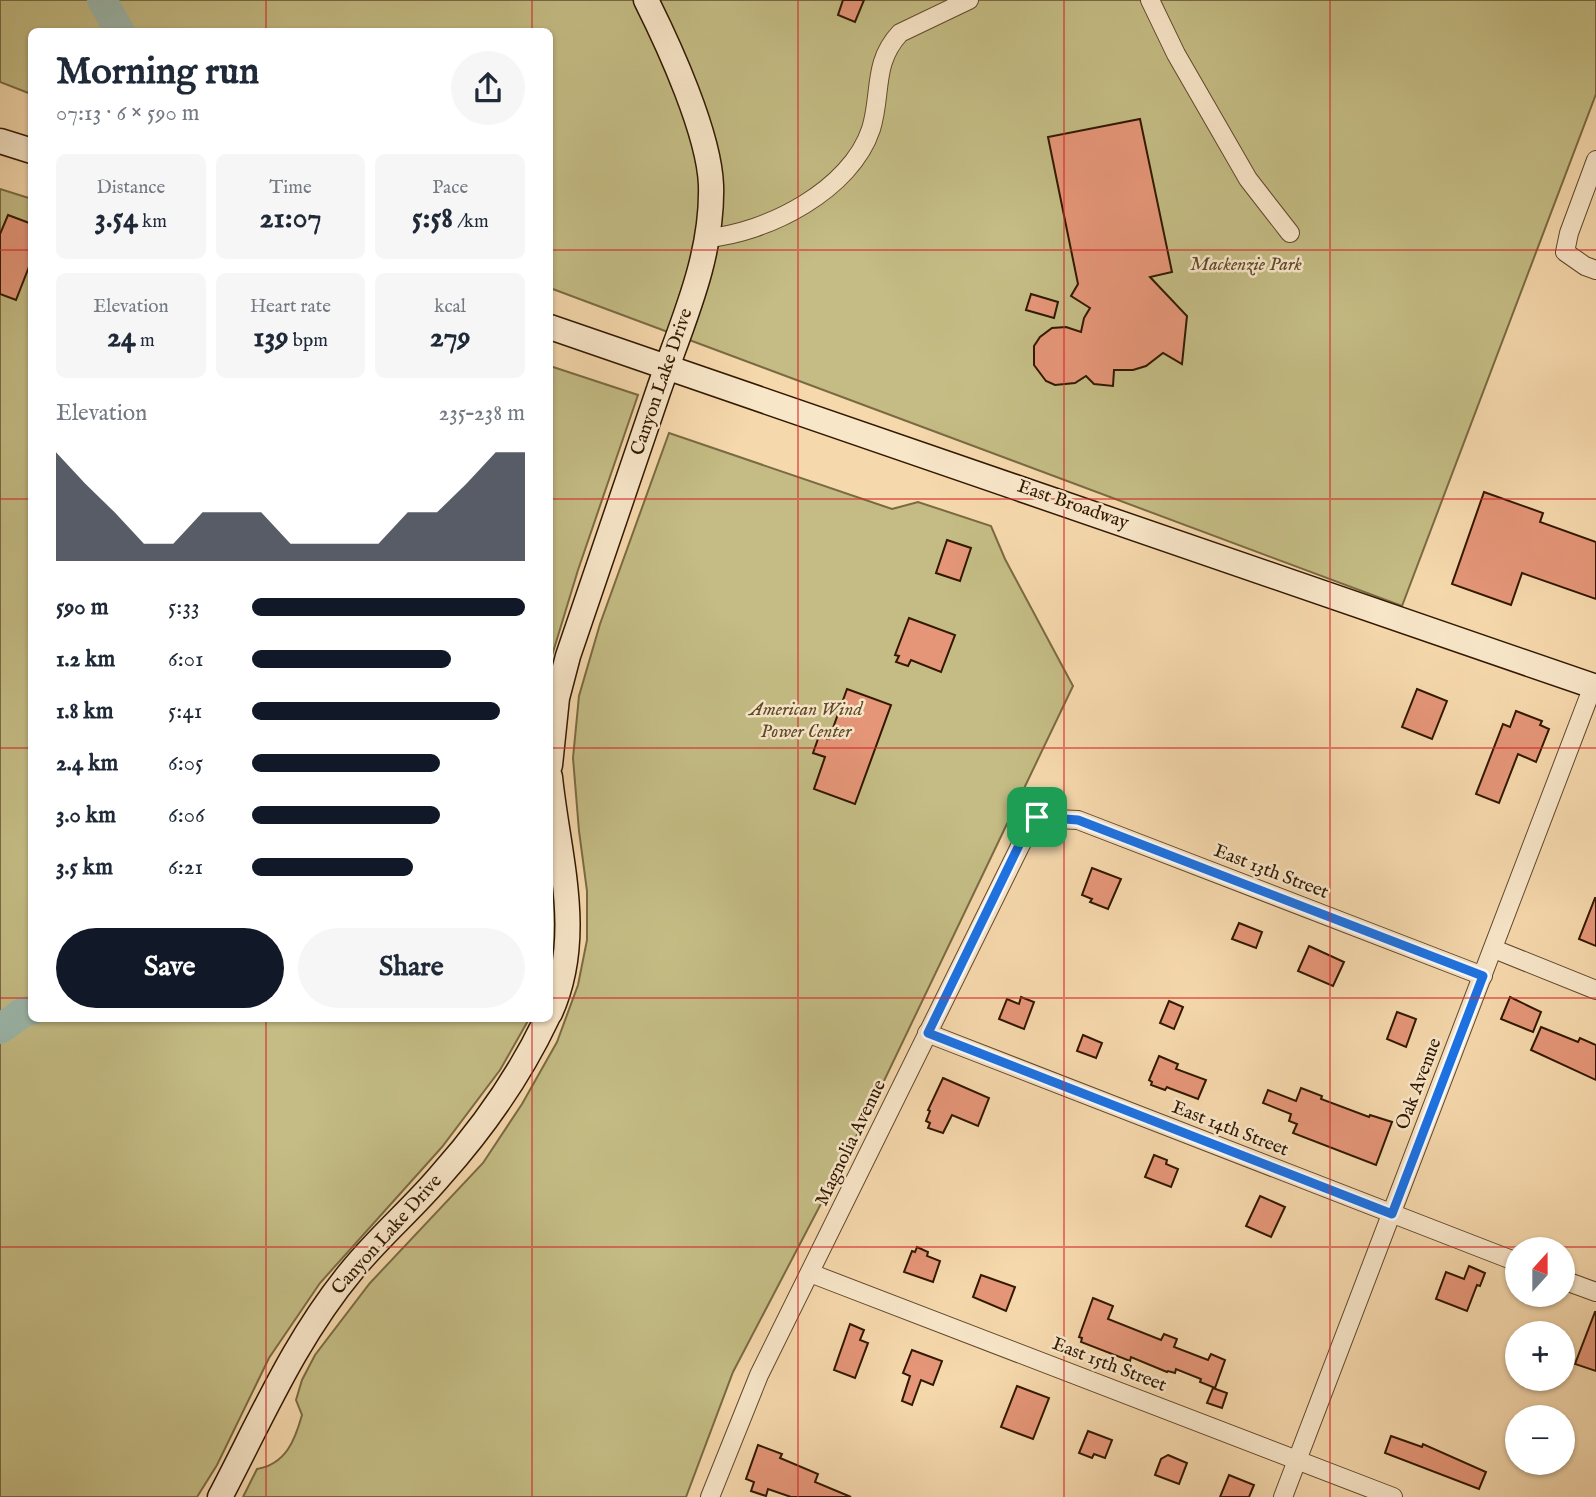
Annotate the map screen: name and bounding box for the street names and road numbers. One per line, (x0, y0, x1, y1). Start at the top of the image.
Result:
street label: Canyon Lake Drive (626, 305, 699, 459)
street label: East Broadway (1014, 475, 1133, 536)
street label: East 13th Street (1210, 839, 1332, 905)
street label: Oak Avenue (1391, 1034, 1448, 1133)
street label: Magnolia Avenue (810, 1076, 892, 1210)
street label: East 14th Street (1168, 1096, 1292, 1162)
street label: Canyon Lake Drive (327, 1170, 448, 1300)
street label: East 15th Street (1048, 1332, 1170, 1398)

